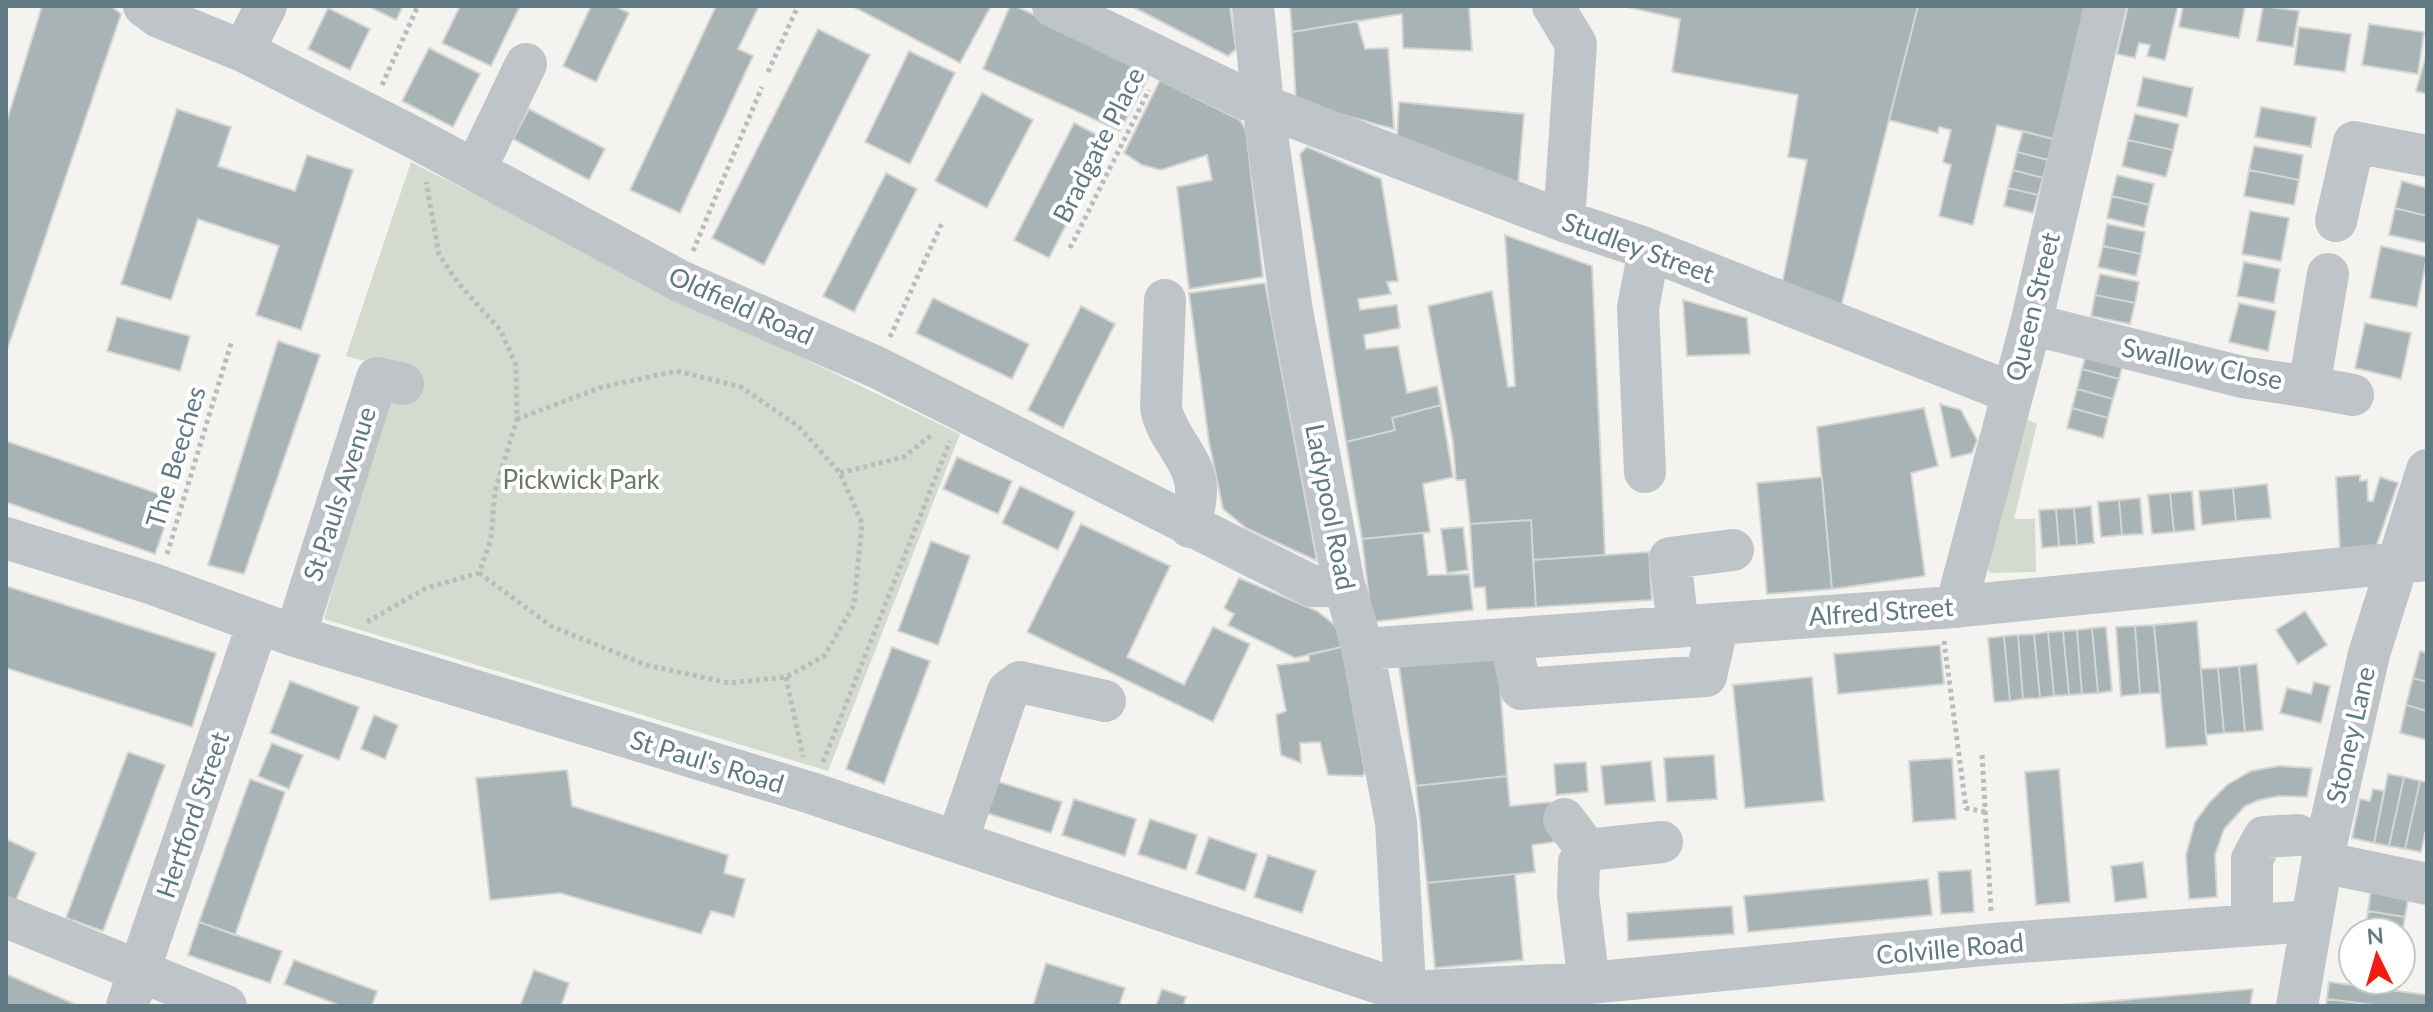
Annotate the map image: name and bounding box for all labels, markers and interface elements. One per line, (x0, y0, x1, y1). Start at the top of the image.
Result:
street label: Bradgate Place (1045, 62, 1151, 227)
street label: Studley Street (1558, 205, 1719, 290)
street label: Queen Street (1998, 228, 2066, 384)
street label: Oldfield Road (664, 259, 819, 351)
street label: Swallow Close (2119, 330, 2285, 396)
street label: The Beeches (138, 382, 212, 531)
street label: St Pauls Avenue (296, 402, 382, 585)
street label: Ladypool Road (1299, 421, 1363, 593)
park label: Pickwick Park (502, 463, 660, 495)
street label: Alfred Street (1807, 590, 1955, 632)
street label: Stoney Lane (2319, 663, 2381, 806)
street label: St Paul's Road (627, 723, 788, 800)
street label: Hertford Street (149, 727, 236, 902)
north arrow (2337, 916, 2417, 996)
text: N (2366, 921, 2385, 950)
street label: Colville Road (1875, 926, 2025, 970)

